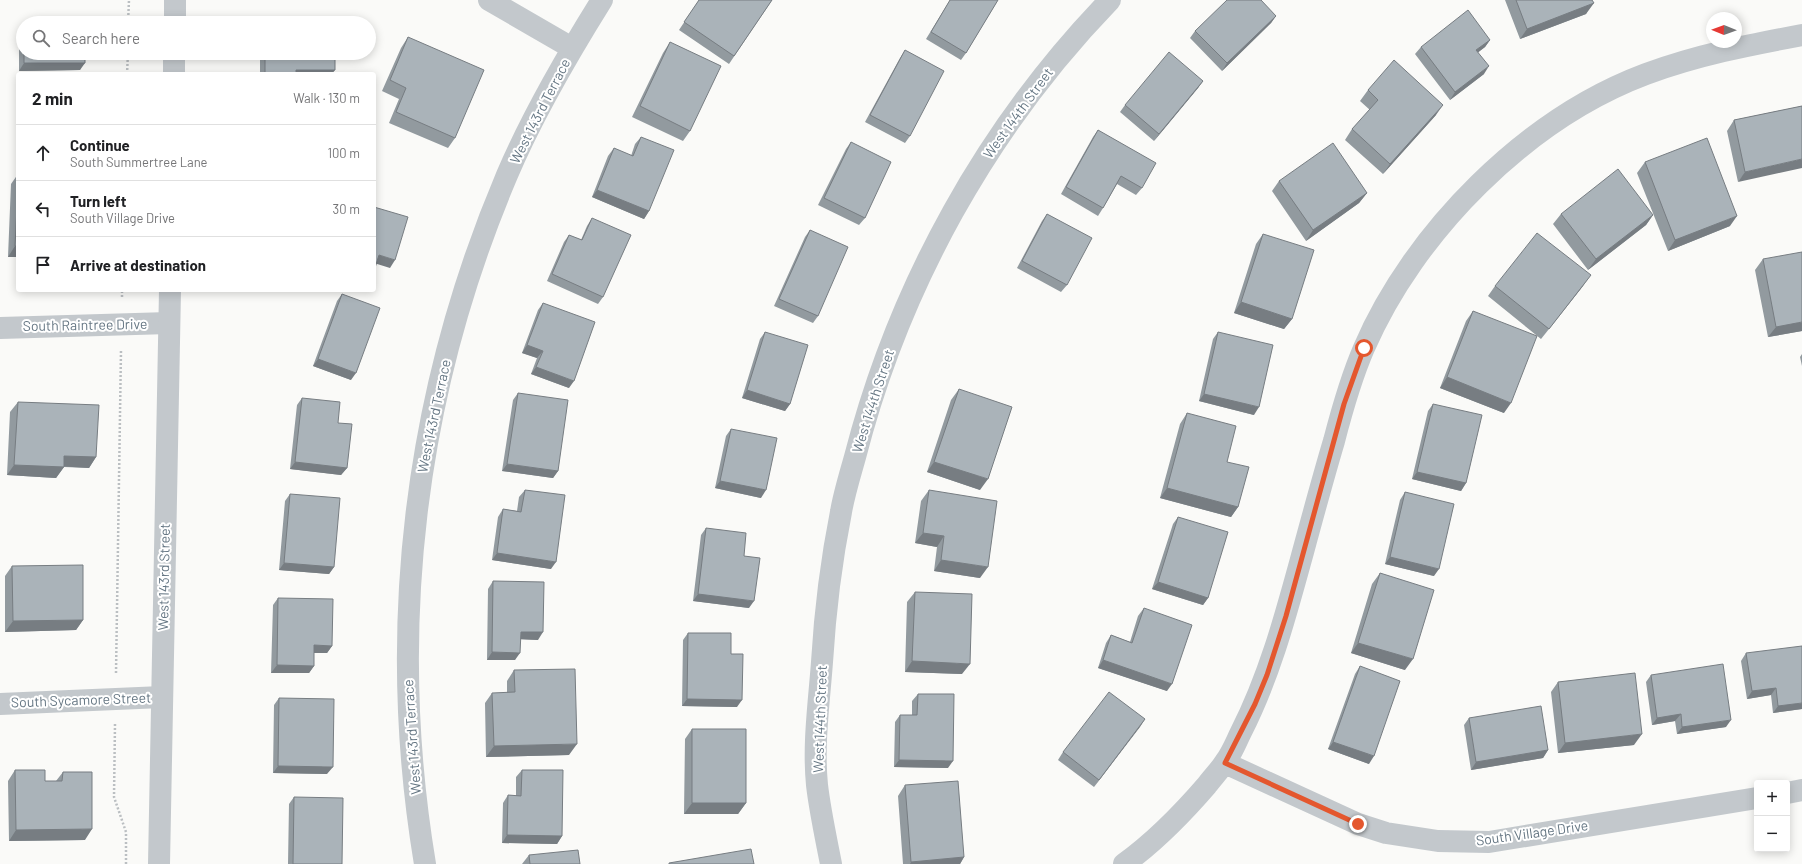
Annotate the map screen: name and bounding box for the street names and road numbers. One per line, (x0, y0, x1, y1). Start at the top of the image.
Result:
street label: West 143rd Terrace (506, 56, 573, 166)
street label: West 144th Street (979, 64, 1056, 161)
street label: South Raintree Drive (23, 315, 147, 334)
street label: West 144th Street (848, 347, 897, 455)
street label: West 143rd Terrace (413, 358, 454, 474)
street label: West 143rd Street (154, 523, 173, 631)
street label: West 144th Street (809, 665, 830, 773)
street label: West 143rd Terrace (399, 679, 424, 795)
street label: South Sycamore Street (11, 689, 151, 710)
street label: South Village Drive (1475, 816, 1589, 849)

